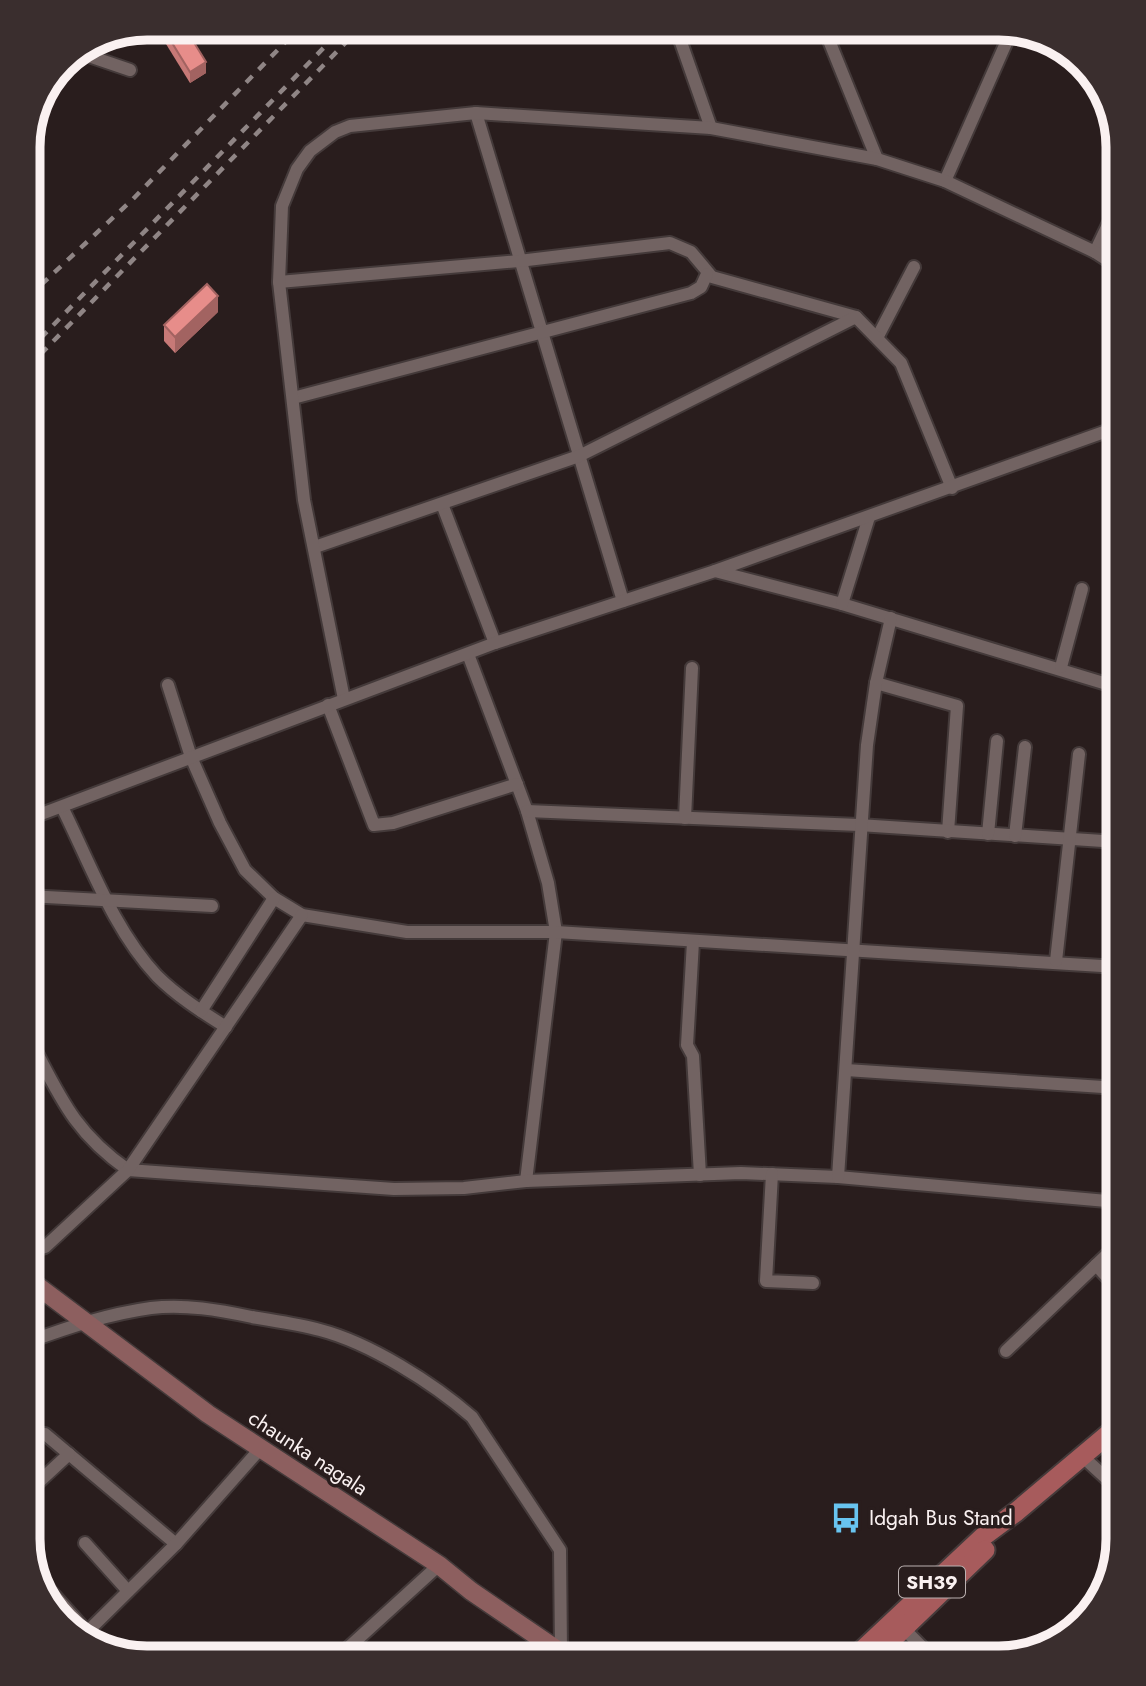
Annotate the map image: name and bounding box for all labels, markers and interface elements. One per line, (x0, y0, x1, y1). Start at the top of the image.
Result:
street label: chaunka nagala (242, 1403, 374, 1503)
bus stop icon: Idgah Bus Stand (829, 1501, 863, 1535)
place label: Idgah Bus Stand (869, 1503, 1013, 1533)
road number: SH39 (899, 1566, 965, 1598)

